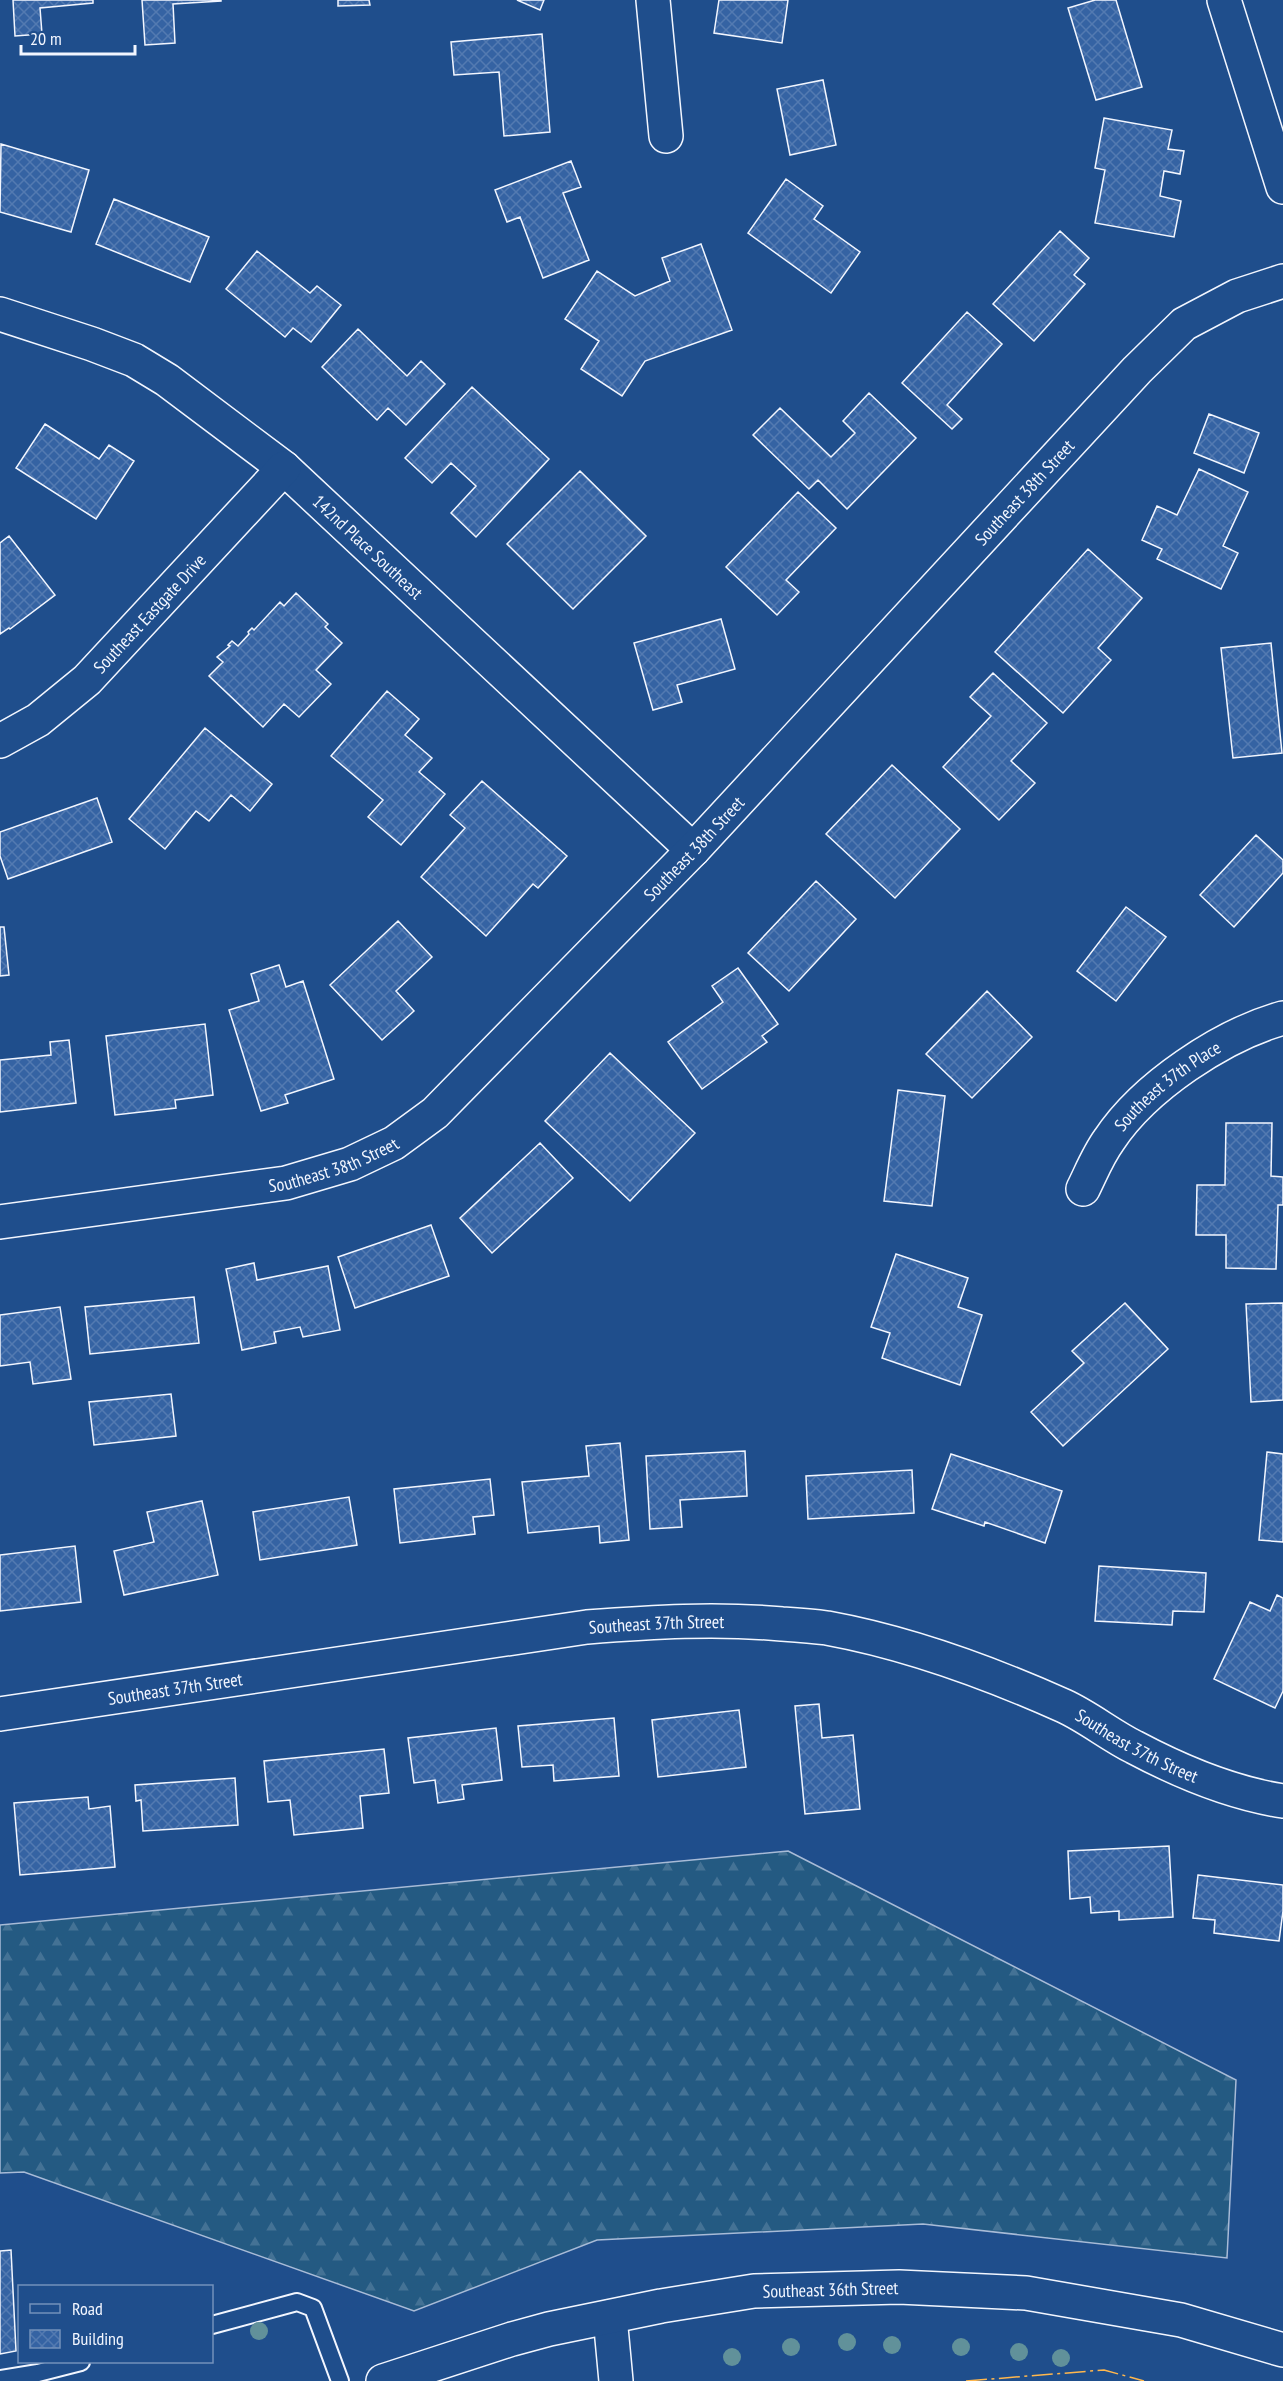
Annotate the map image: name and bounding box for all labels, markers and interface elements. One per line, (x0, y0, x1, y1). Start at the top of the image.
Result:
scale bar (21, 18, 135, 56)
text: 20 m (30, 27, 62, 50)
street label: Southeast 38th Street (970, 434, 1079, 550)
street label: 142nd Place Southeast (308, 490, 428, 604)
street label: Southeast Eastgate Drive (88, 548, 210, 678)
street label: Southeast 38th Street (638, 791, 749, 905)
street label: Southeast 37th Place (1109, 1035, 1225, 1135)
street label: Southeast 38th Street (267, 1132, 403, 1197)
street label: Southeast 37th Street (588, 1609, 724, 1638)
street label: Southeast 37th Street (106, 1667, 244, 1709)
street label: Southeast 37th Street (1072, 1703, 1202, 1787)
street label: Southeast 36th Street (762, 2276, 899, 2302)
legend (18, 2285, 213, 2363)
text: Road (72, 2297, 103, 2320)
text: Building (72, 2327, 124, 2350)

